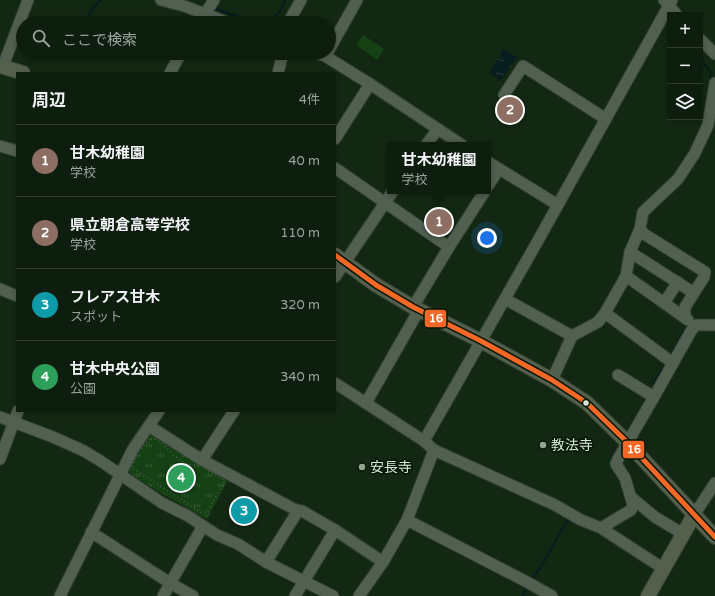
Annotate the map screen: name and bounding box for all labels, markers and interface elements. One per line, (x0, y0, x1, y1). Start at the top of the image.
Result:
map controls (667, 12, 703, 120)
button: + (667, 12, 703, 48)
search box (16, 16, 336, 60)
icon: search (30, 27, 52, 49)
text: ここで検索 (62, 31, 137, 49)
button: − (667, 48, 703, 84)
button: layers (667, 84, 703, 120)
text: 周辺 (32, 90, 66, 111)
text: 4件 (299, 92, 320, 108)
pin: 2 (497, 95, 523, 125)
popup (387, 142, 491, 194)
text: 甘木幼稚園 (70, 144, 145, 162)
text: 甘木幼稚園 (401, 151, 477, 169)
text: 1 (41, 153, 49, 169)
text: 40 m (288, 153, 320, 169)
text: 学校 (70, 165, 96, 181)
text: 学校 (401, 172, 428, 188)
pin: 1 (426, 207, 452, 237)
text: 県立朝倉高等学校 (70, 216, 190, 234)
text: 2 (41, 225, 49, 241)
text: 110 m (280, 225, 320, 241)
your location (477, 228, 497, 248)
text: 学校 (70, 237, 96, 253)
text: フレアス甘木 (70, 288, 160, 306)
text: 3 (41, 297, 49, 313)
text: 320 m (280, 297, 320, 313)
text: スポット (70, 309, 122, 325)
line badge: 16 (424, 309, 447, 328)
text: 16 (429, 312, 443, 325)
text: 甘木中央公園 (70, 360, 160, 378)
text: 4 (41, 369, 49, 385)
text: 340 m (280, 369, 320, 385)
text: 公園 (70, 381, 96, 397)
unlabelled marker (581, 398, 591, 408)
place label: 教法寺 (551, 437, 593, 454)
marker: 教法寺 (538, 440, 548, 450)
line badge: 16 (622, 440, 645, 459)
text: 16 (627, 443, 641, 456)
place label: 安長寺 (370, 459, 412, 476)
marker: 安長寺 (357, 462, 367, 472)
pin: 4 (168, 463, 194, 493)
pin: 3 (231, 496, 257, 526)

